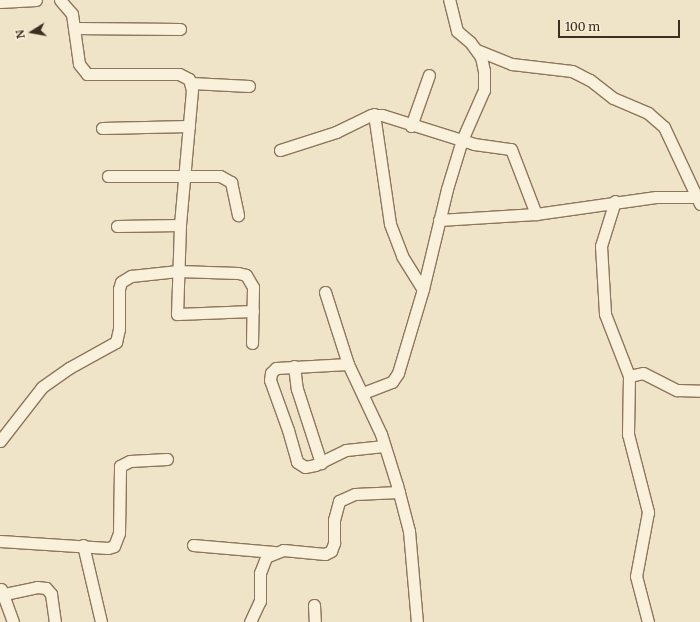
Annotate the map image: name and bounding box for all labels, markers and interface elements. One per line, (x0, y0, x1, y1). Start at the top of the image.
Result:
north arrow (12, 12, 52, 52)
scale bar (560, 12, 682, 38)
text: 100 m (565, 19, 600, 34)
text: N (13, 29, 28, 40)

